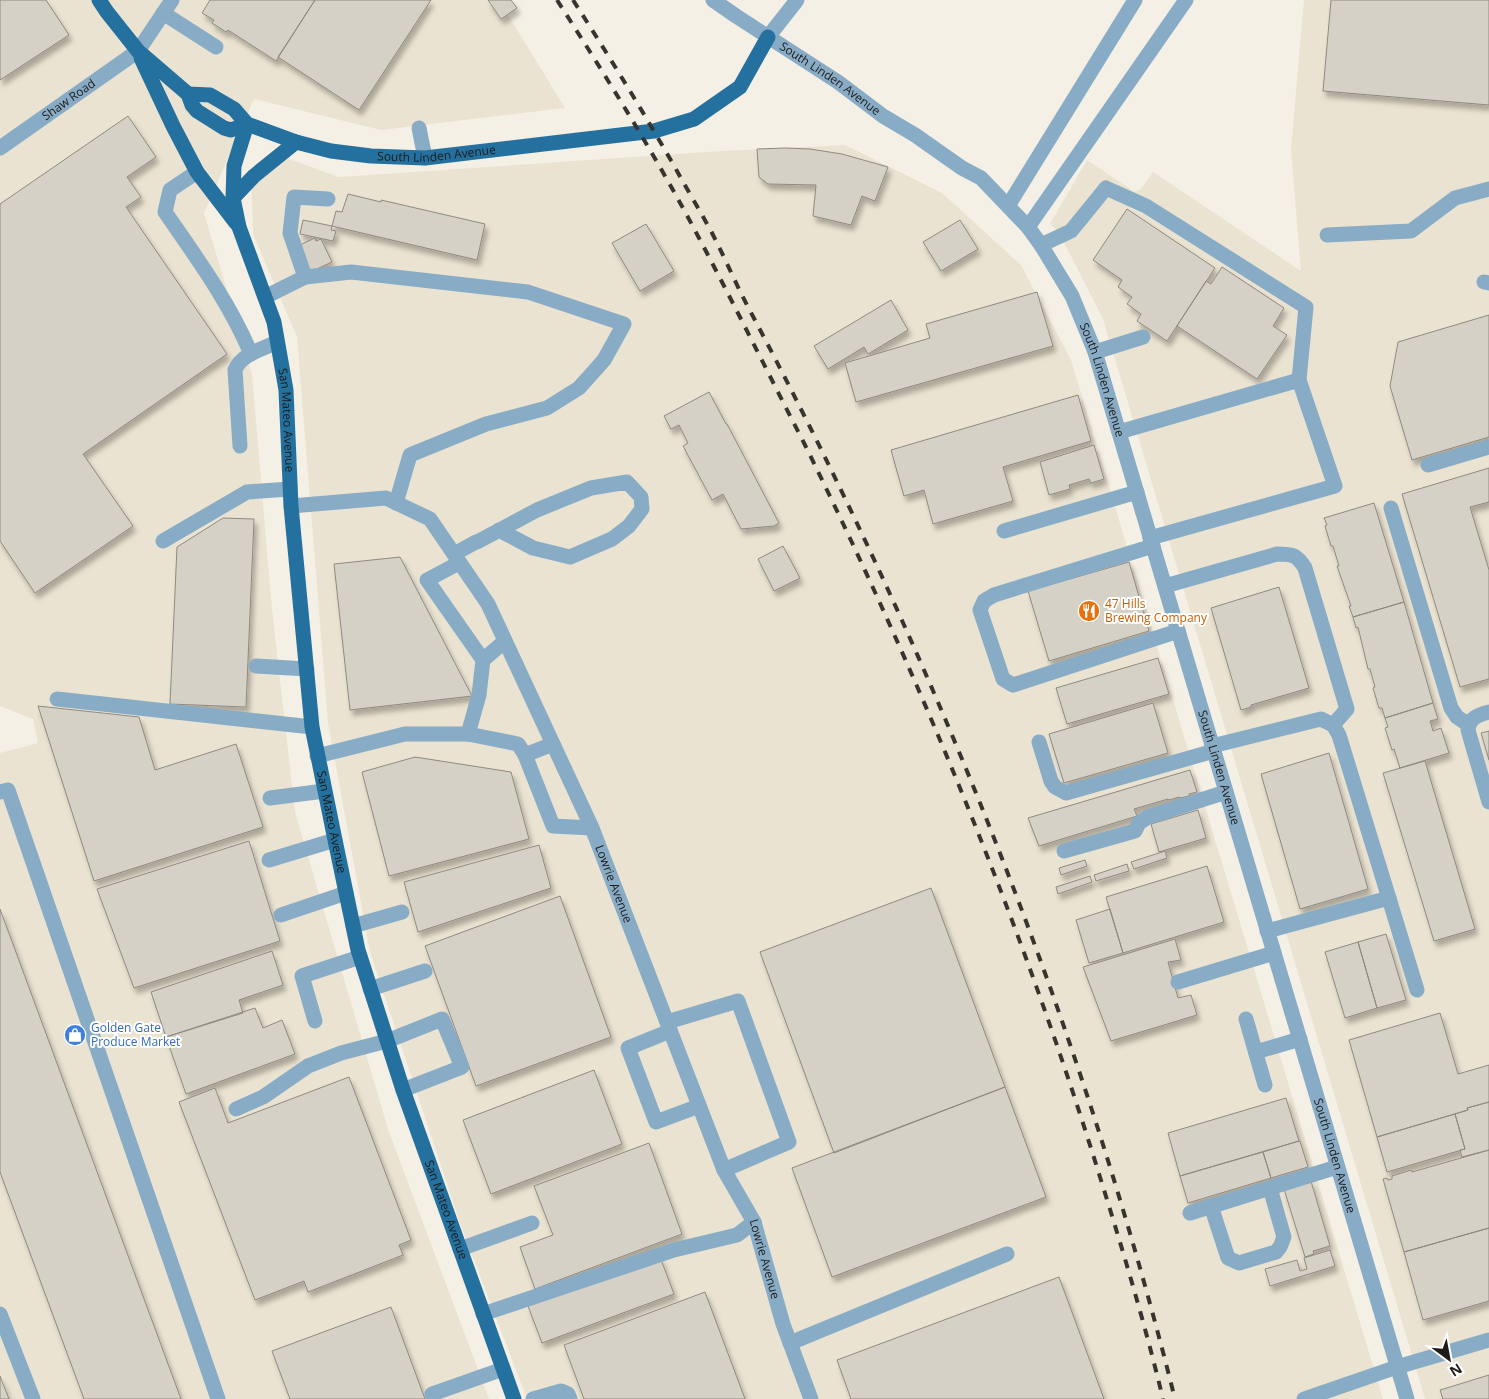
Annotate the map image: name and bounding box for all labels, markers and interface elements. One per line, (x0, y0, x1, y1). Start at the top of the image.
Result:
street label: South Linden Avenue (777, 38, 884, 119)
street label: Shaw Road (38, 75, 99, 124)
street label: South Linden Avenue (377, 141, 497, 166)
street label: South Linden Avenue (1076, 320, 1129, 439)
street label: San Mateo Avenue (274, 367, 299, 473)
place label: 47 Hills Brewing Company (1105, 595, 1208, 626)
restaurant icon: 47 Hills Brewing Company (1077, 599, 1101, 623)
street label: South Linden Avenue (1194, 708, 1245, 827)
street label: San Mateo Avenue (313, 769, 351, 875)
street label: Lowrie Avenue (591, 842, 637, 926)
place label: Golden Gate Produce Market (91, 1019, 180, 1050)
shop icon: Golden Gate Produce Market (63, 1023, 87, 1047)
street label: South Linden Avenue (1310, 1096, 1360, 1215)
street label: San Mateo Avenue (421, 1158, 472, 1262)
street label: Lowrie Avenue (746, 1217, 785, 1301)
north arrow (1424, 1334, 1474, 1384)
text: N (1446, 1359, 1466, 1382)

